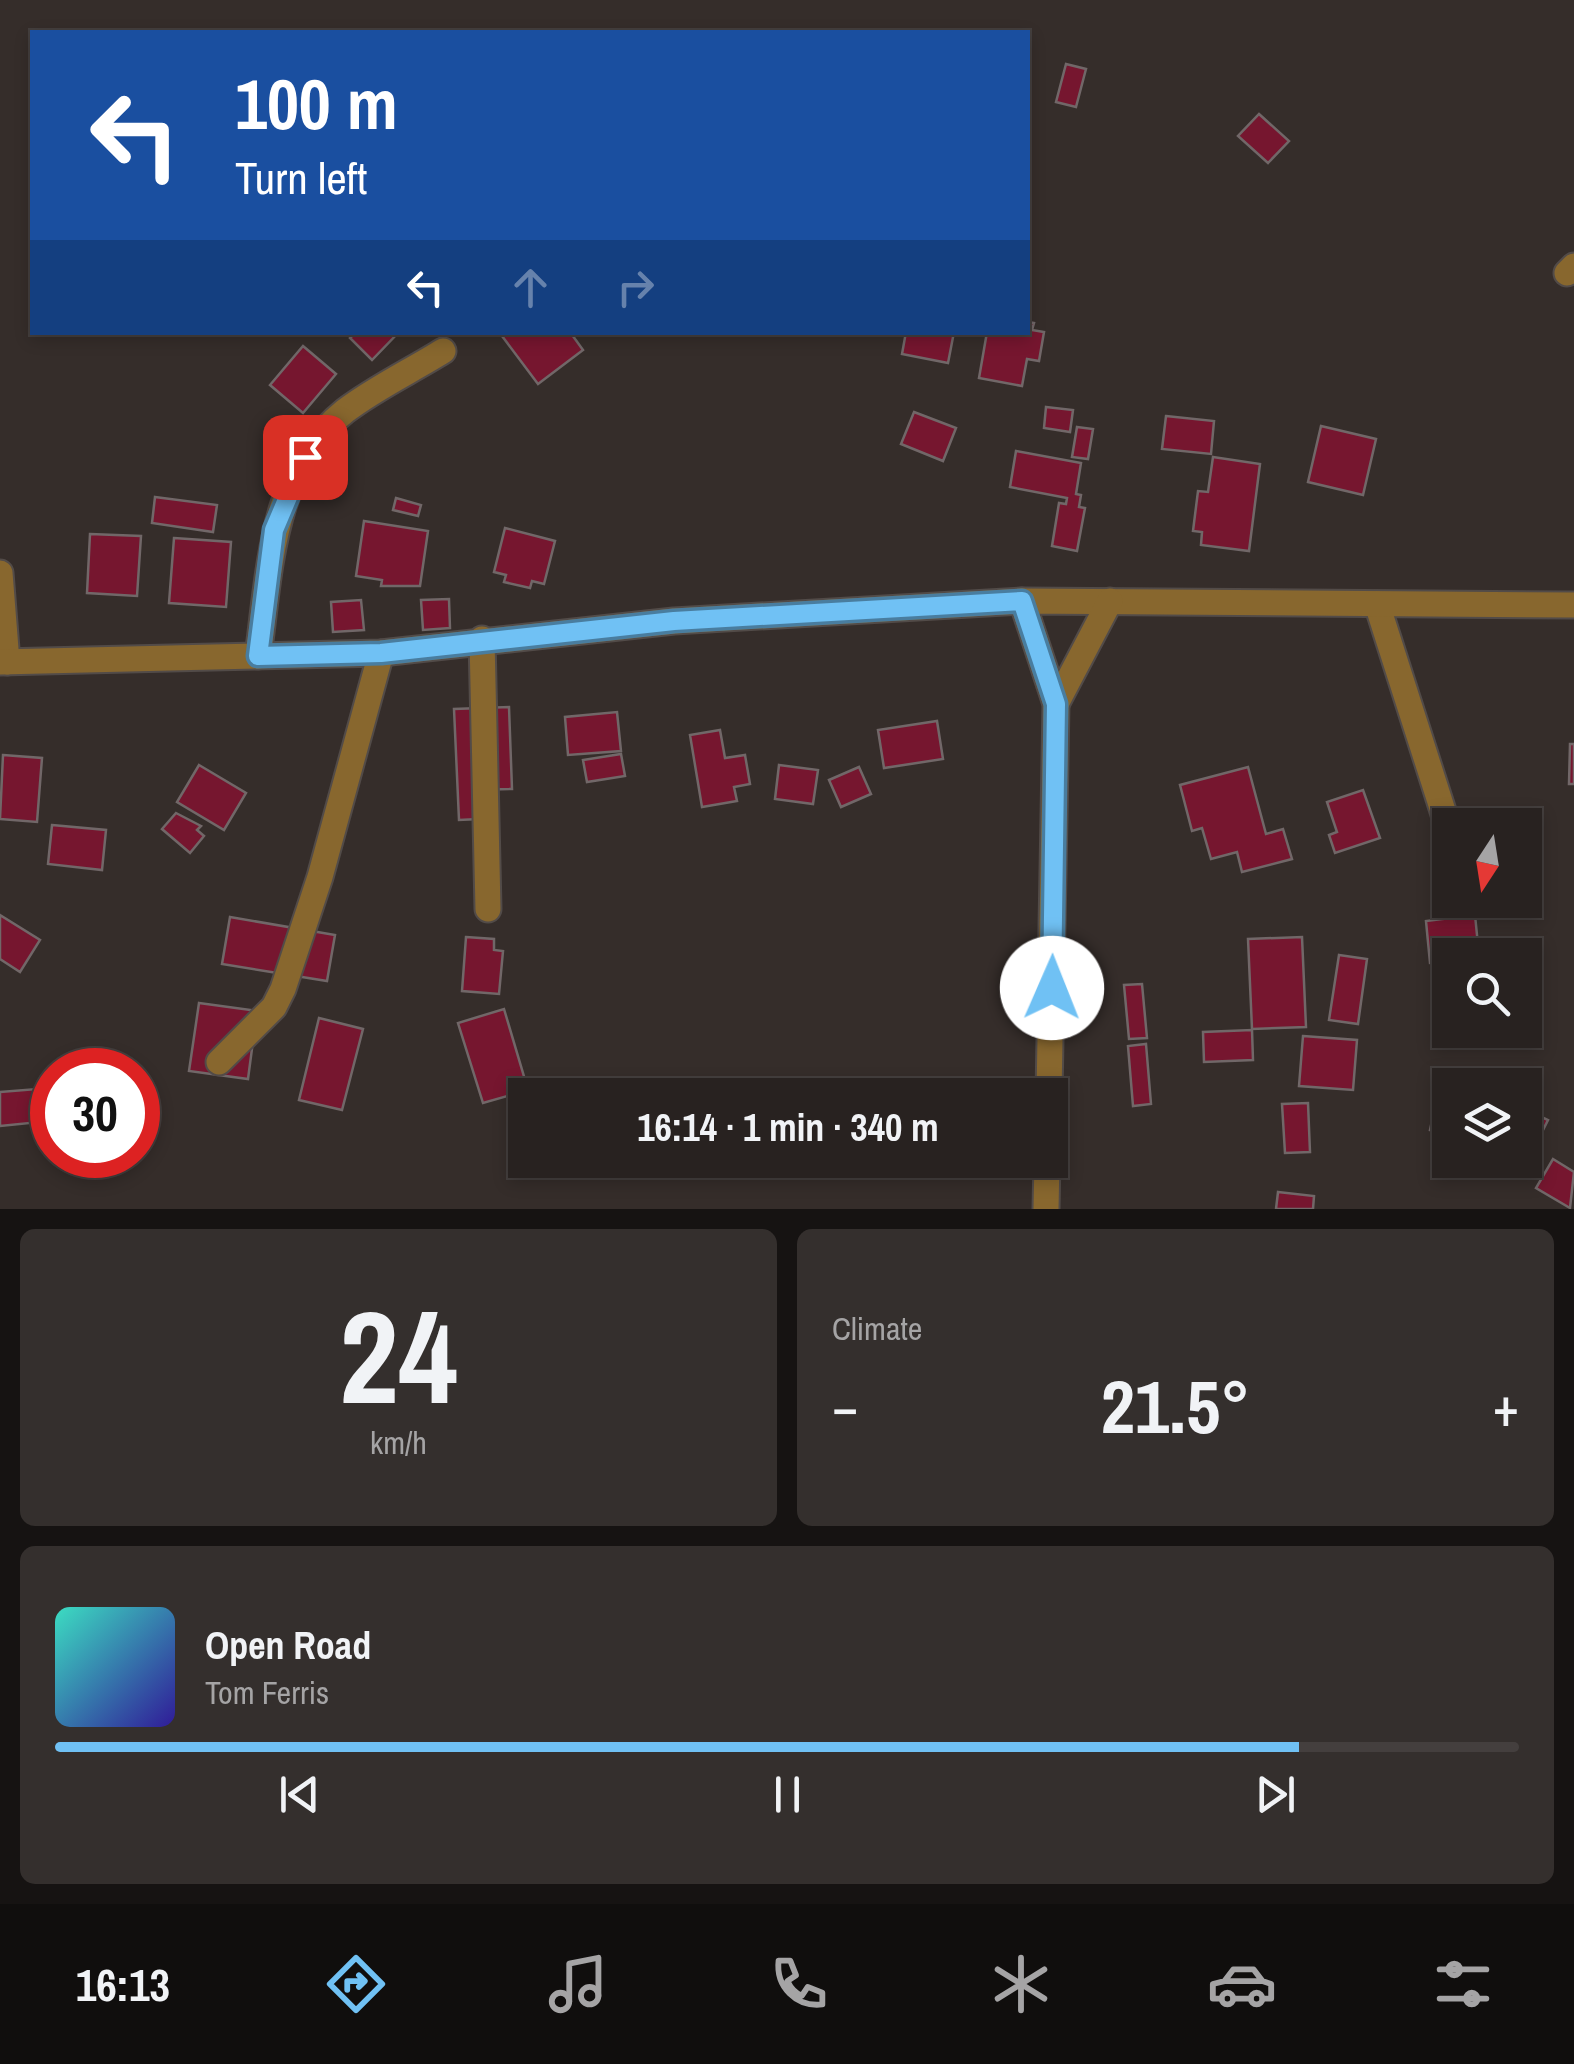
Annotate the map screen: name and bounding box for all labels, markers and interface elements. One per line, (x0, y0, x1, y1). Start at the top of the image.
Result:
text: 100 m (235, 57, 398, 151)
icon: left (70, 70, 200, 200)
text: Turn left (235, 147, 367, 208)
icon: left (398, 260, 453, 315)
icon: ahead (503, 260, 558, 315)
icon: right (608, 260, 663, 315)
pin (263, 415, 348, 500)
icon: arrive (278, 430, 333, 485)
north arrow (1432, 808, 1542, 918)
map controls (1432, 808, 1542, 1178)
position arrow (1000, 936, 1104, 1040)
button: search (1432, 938, 1542, 1048)
speed limit sign: 30 (30, 1048, 160, 1178)
button: layers (1432, 1068, 1542, 1178)
text: 16:14 · 1 min · 340 m (637, 1102, 939, 1153)
text: 24 (339, 1268, 458, 1444)
text: Climate (832, 1307, 922, 1350)
text: 21.5° (1101, 1355, 1250, 1456)
text: − (832, 1369, 858, 1443)
text: + (1493, 1369, 1519, 1443)
text: km/h (370, 1421, 427, 1464)
text: Open Road (205, 1620, 371, 1671)
text: Tom Ferris (205, 1671, 329, 1714)
icon: previous (272, 1767, 327, 1822)
icon: pause (760, 1767, 815, 1822)
icon: next (1248, 1767, 1303, 1822)
icon: directions (321, 1949, 391, 2019)
icon: music (543, 1949, 613, 2019)
icon: phone (764, 1949, 834, 2019)
icon: climate (986, 1949, 1056, 2019)
icon: car (1207, 1949, 1277, 2019)
icon: filters (1428, 1949, 1498, 2019)
text: 16:13 (76, 1954, 170, 2015)

